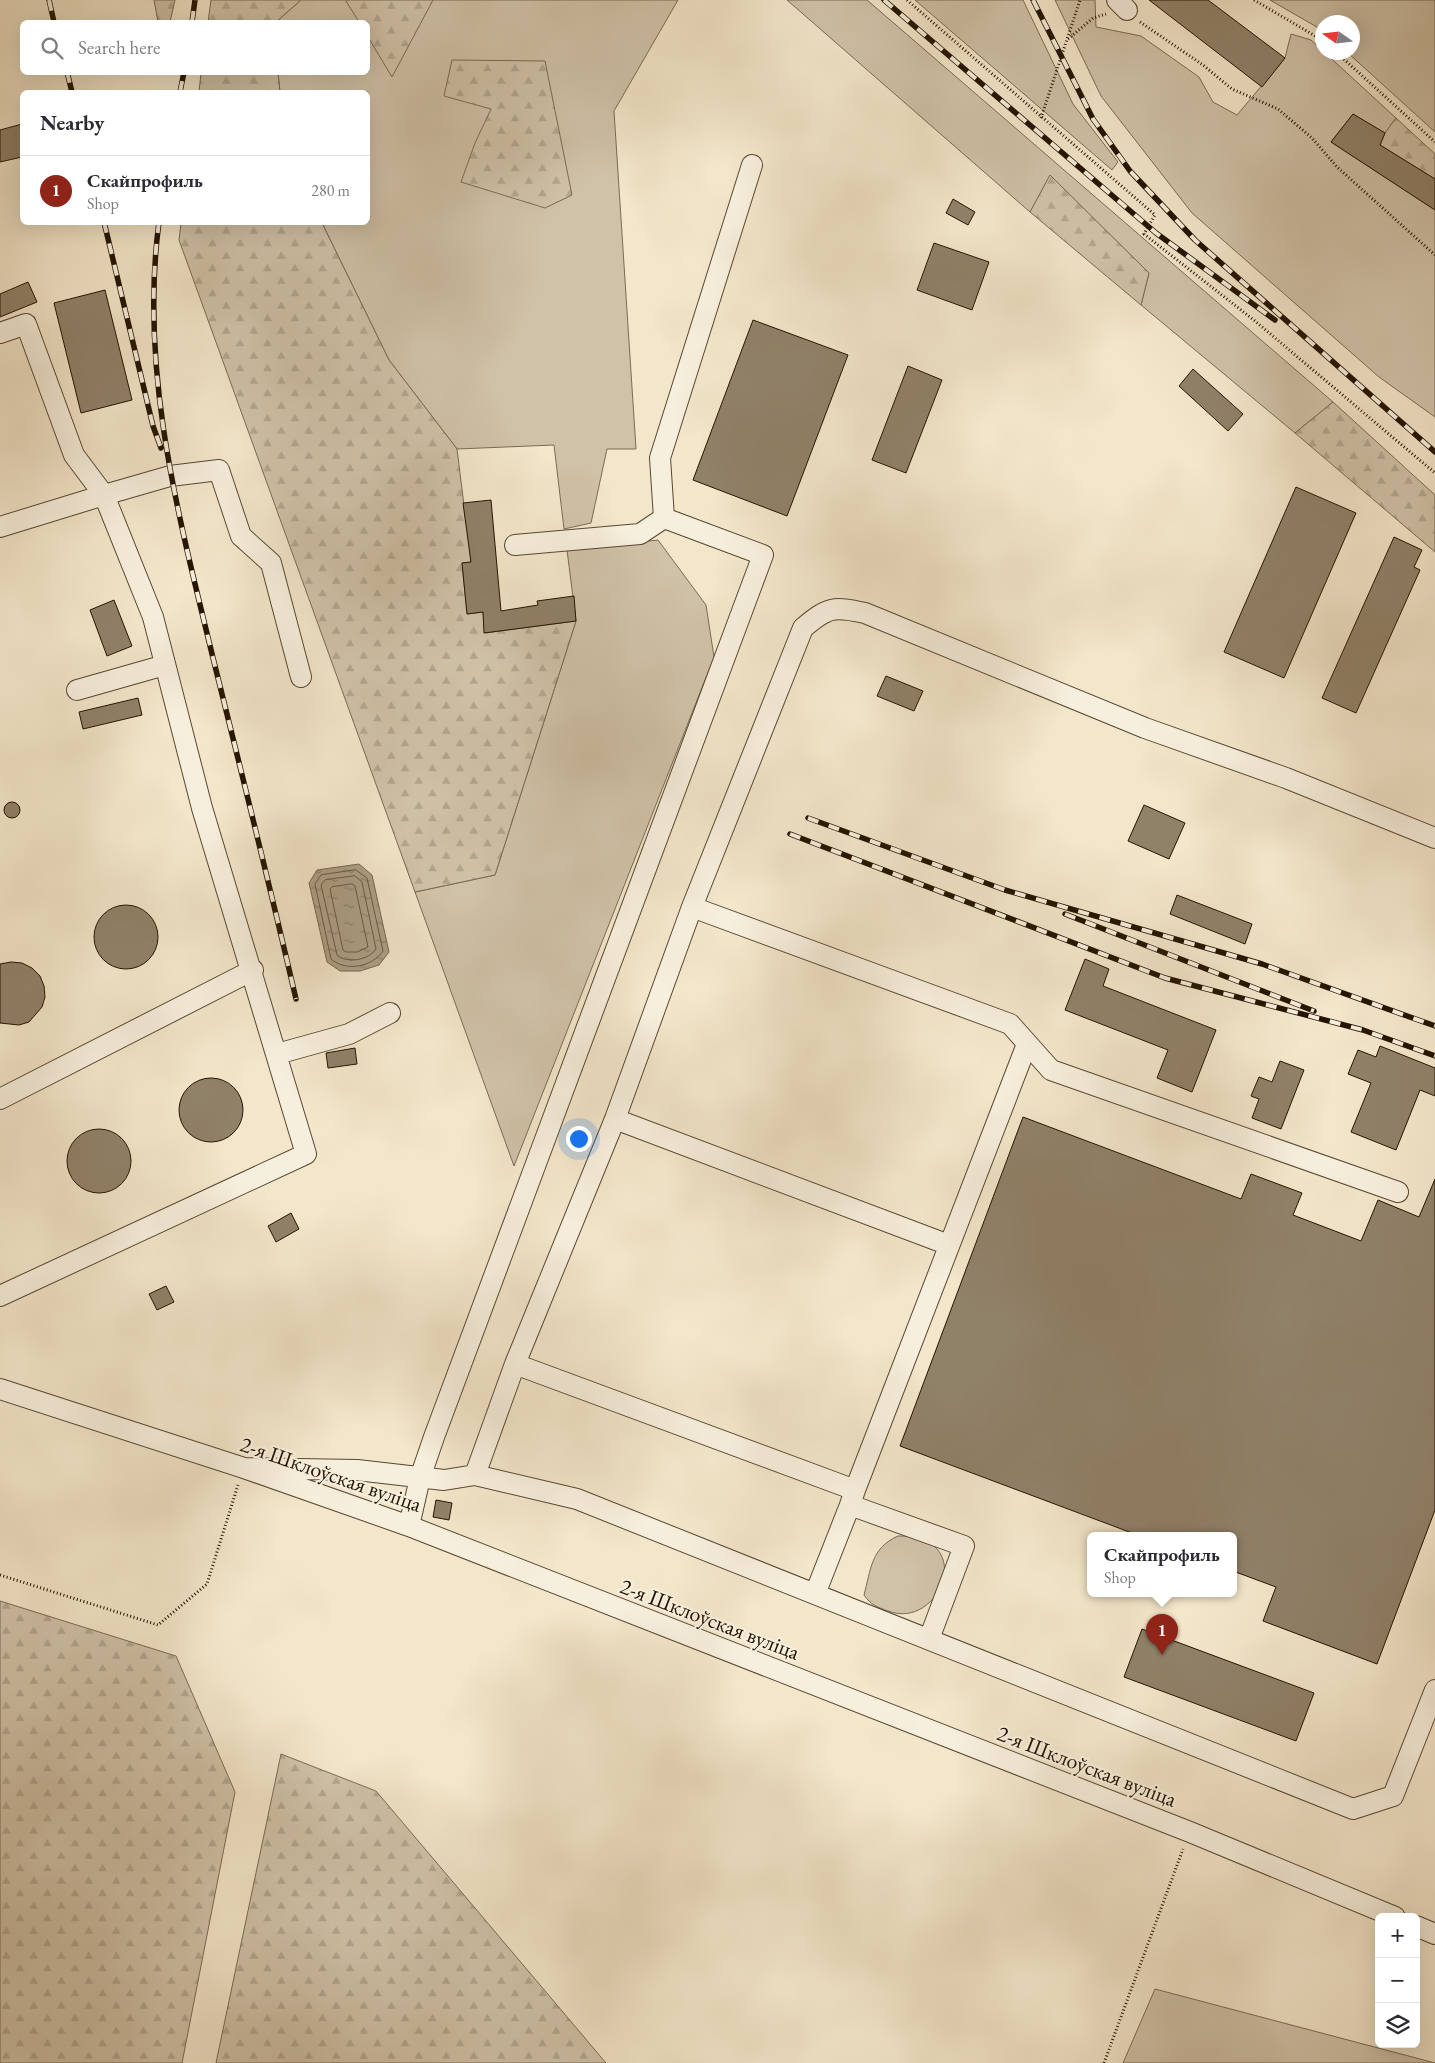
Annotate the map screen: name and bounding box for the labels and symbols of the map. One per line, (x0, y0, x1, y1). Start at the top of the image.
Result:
north arrow (1315, 15, 1360, 60)
your location (566, 1126, 592, 1152)
street label: 2-я Шклоўская вуліца (236, 1429, 426, 1519)
street label: 2-я Шклоўская вуліца (616, 1571, 804, 1667)
pin: 1 (1146, 1614, 1178, 1655)
street label: 2-я Шклоўская вуліца (993, 1718, 1181, 1814)

